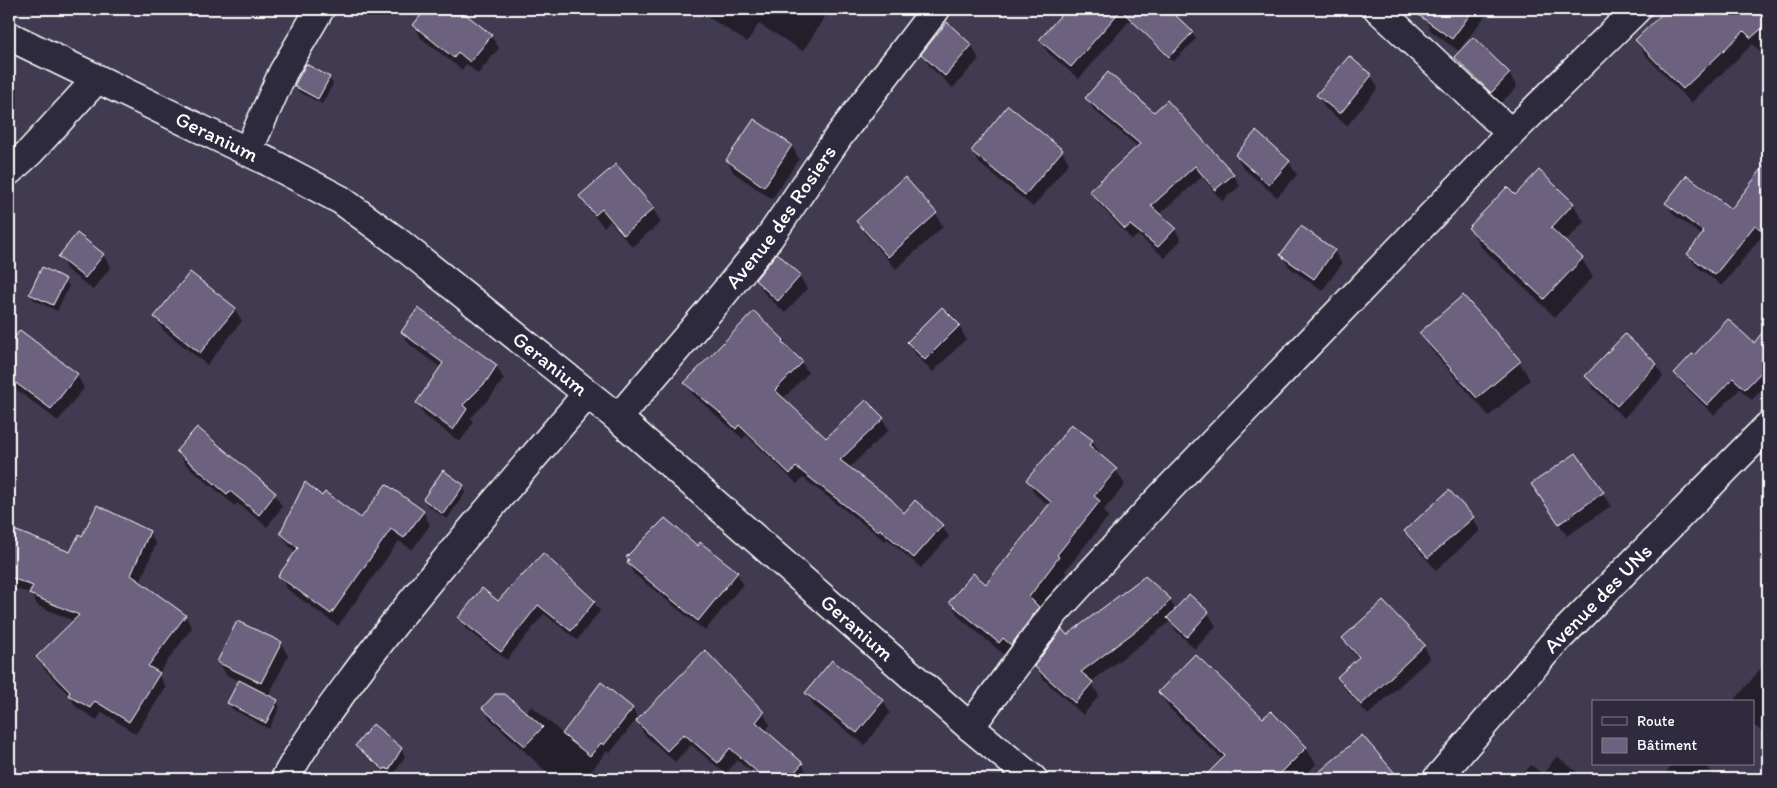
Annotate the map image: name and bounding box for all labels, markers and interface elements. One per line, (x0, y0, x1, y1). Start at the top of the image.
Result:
street label: Geranium (172, 106, 263, 167)
street label: Avenue des Rosiers (720, 140, 841, 294)
street label: Geranium (508, 326, 593, 401)
street label: Avenue des UNs (1538, 538, 1657, 658)
street label: Geranium (816, 589, 899, 666)
legend (1592, 700, 1754, 766)
text: Route (1637, 712, 1675, 730)
text: Bâtiment (1637, 736, 1698, 754)

